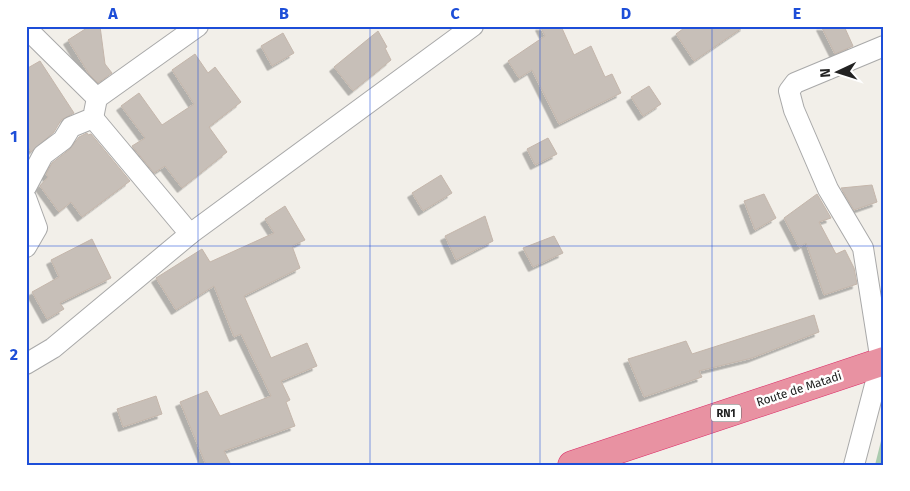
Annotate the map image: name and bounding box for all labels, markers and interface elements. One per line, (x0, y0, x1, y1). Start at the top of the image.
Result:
text: A (107, 4, 118, 23)
text: B (279, 4, 289, 23)
text: C (450, 4, 460, 23)
text: D (621, 4, 631, 23)
text: E (793, 4, 801, 23)
north arrow (812, 48, 862, 98)
text: N (817, 68, 834, 78)
text: 1 (10, 127, 18, 146)
text: 2 (10, 345, 18, 364)
street label: Route de Matadi (754, 369, 844, 409)
road number: RN1 (711, 404, 741, 422)

